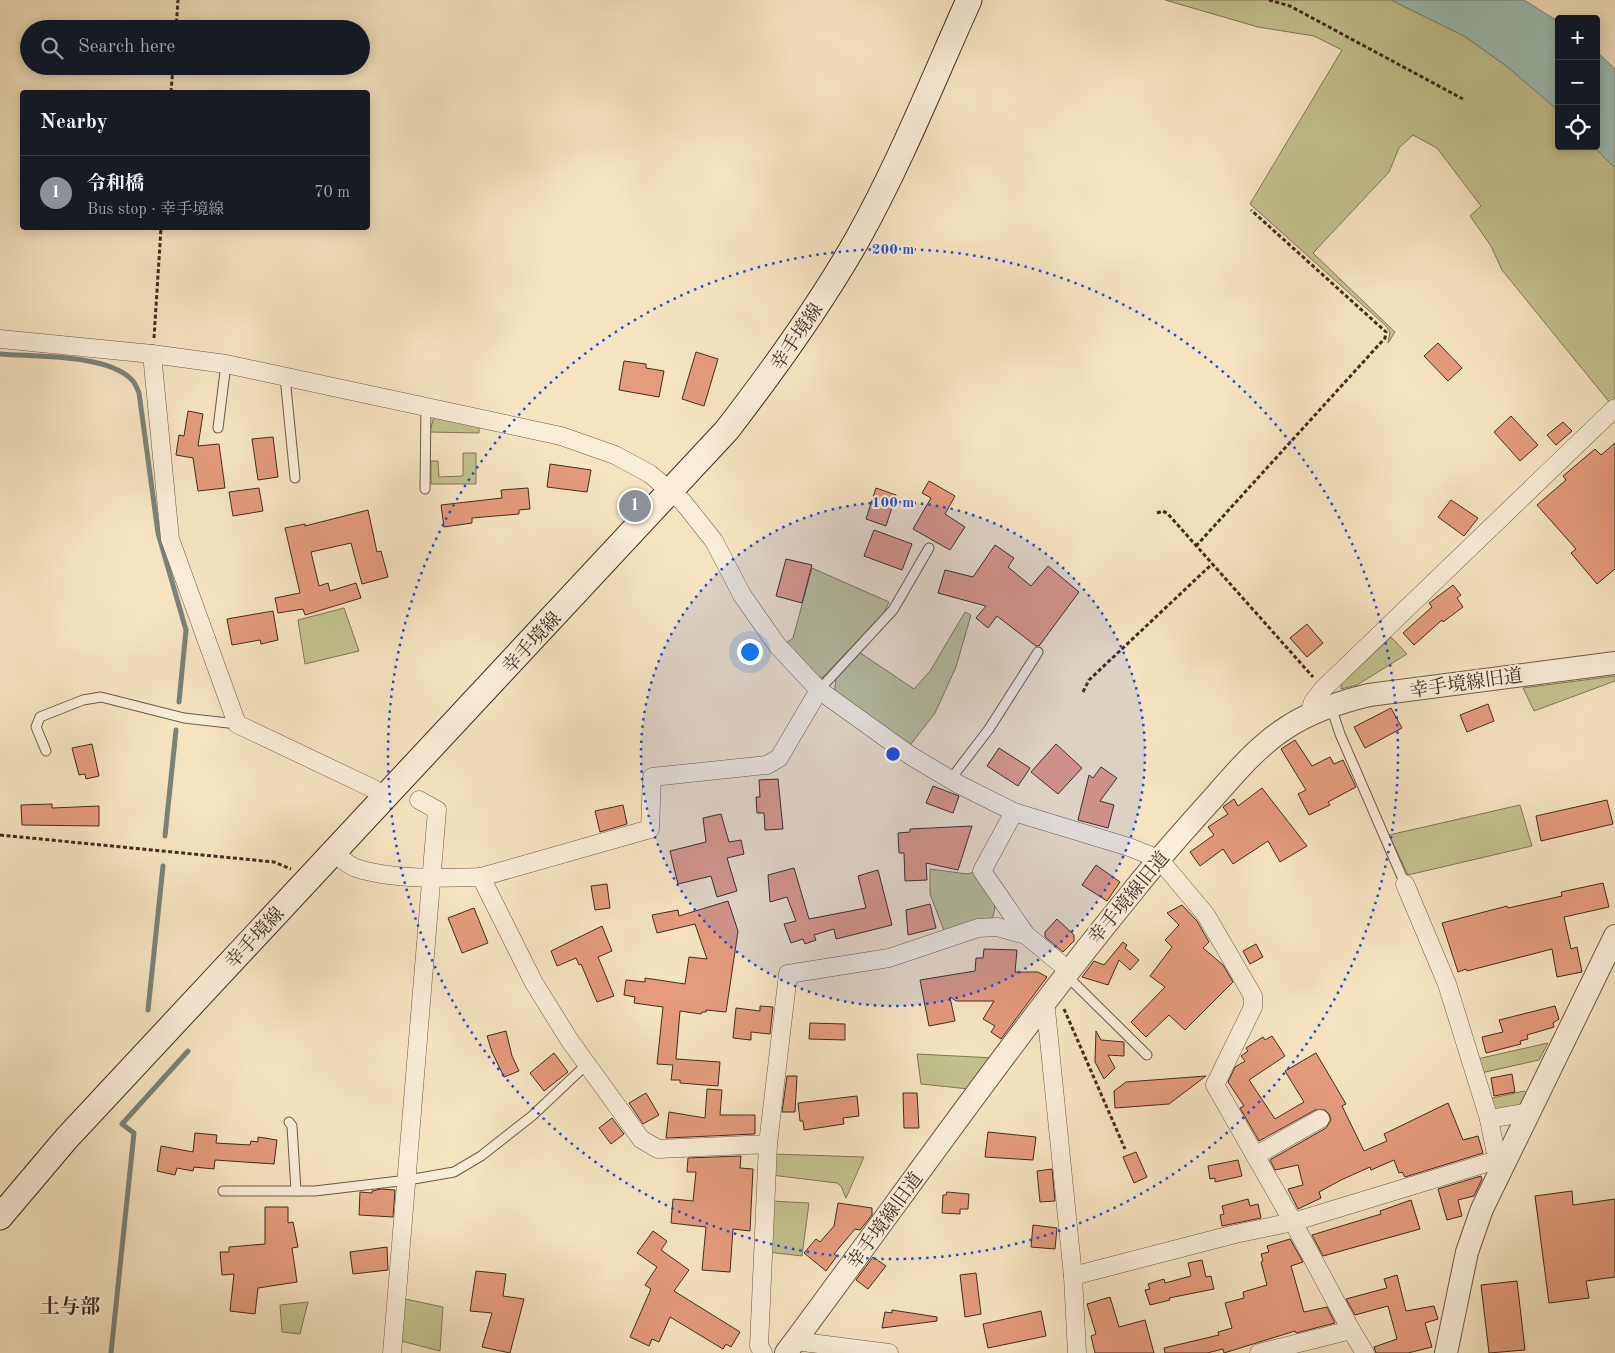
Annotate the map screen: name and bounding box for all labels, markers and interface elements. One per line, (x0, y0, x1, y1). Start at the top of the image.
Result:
map controls (1555, 15, 1600, 150)
button: + (1555, 15, 1600, 60)
search box (20, 20, 370, 75)
icon: search (38, 34, 66, 62)
text: Search here (78, 38, 175, 57)
button: − (1555, 60, 1600, 105)
button: locate (1555, 105, 1600, 150)
text: Nearby (40, 112, 108, 133)
text: 令和橋 (87, 175, 144, 194)
text: 1 (51, 185, 61, 201)
text: 70 m (314, 185, 350, 201)
text: Bus stop · 幸手境線 (87, 202, 224, 218)
text: 200 m (872, 243, 914, 258)
street label: 幸手境線 (767, 299, 827, 374)
pin: 1 (619, 487, 651, 525)
text: 100 m (872, 496, 914, 511)
street label: 幸手境線 (498, 608, 566, 678)
your location (737, 639, 763, 665)
street label: 幸手境線旧道 (1408, 665, 1524, 702)
centre of rings (884, 745, 902, 763)
street label: 幸手境線旧道 (1084, 848, 1174, 948)
street label: 幸手境線 (221, 903, 289, 973)
street label: 幸手境線旧道 (843, 1169, 927, 1273)
district label: 土与部 (40, 1296, 100, 1318)

